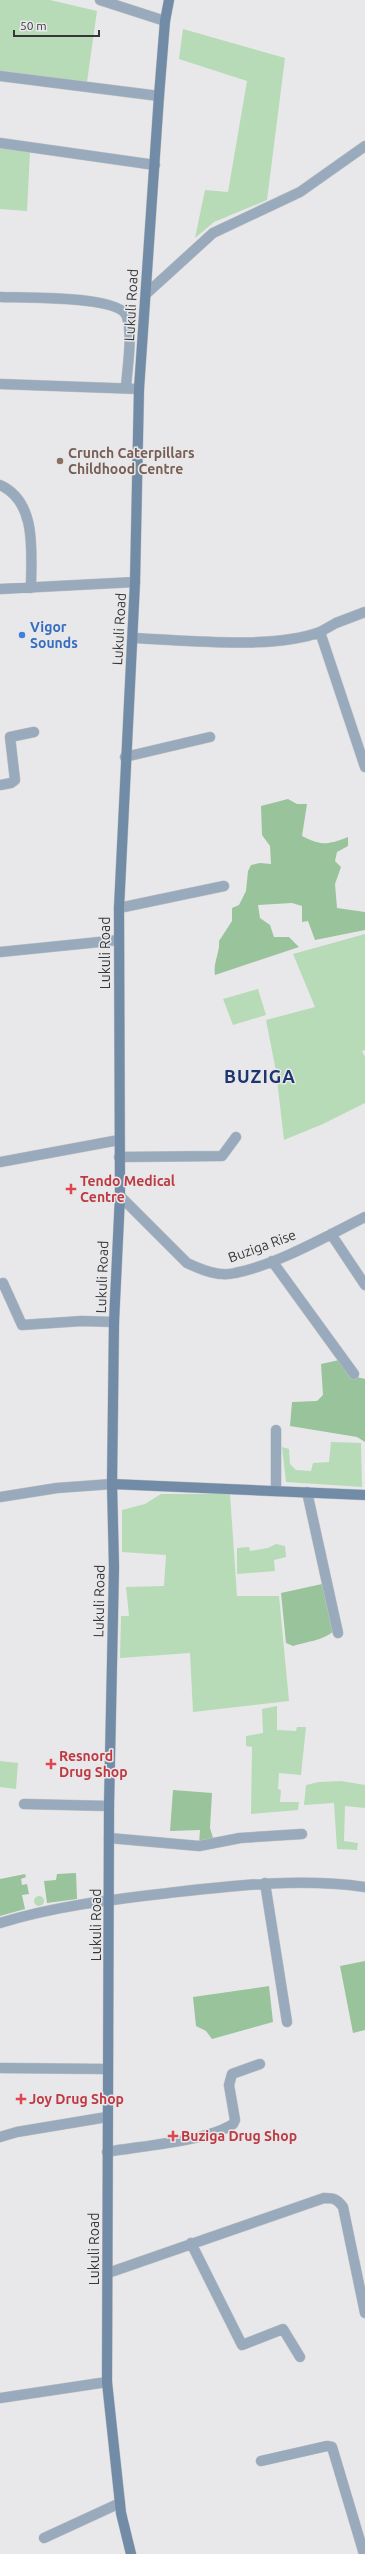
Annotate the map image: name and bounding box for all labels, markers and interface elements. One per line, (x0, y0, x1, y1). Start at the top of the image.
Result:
scale bar (14, 12, 99, 38)
text: 50 m (20, 19, 47, 32)
street label: Lukuli Road (121, 268, 141, 342)
place label: Crunch Caterpillars Childhood Centre (68, 445, 195, 477)
marker: Crunch Caterpillars Childhood Centre (55, 456, 65, 466)
street label: Lukuli Road (109, 592, 129, 666)
place label: Vigor Sounds (30, 619, 78, 651)
marker: Vigor Sounds (17, 630, 27, 640)
street label: Lukuli Road (97, 917, 113, 989)
district label: BUZIGA (224, 1066, 296, 1086)
place label: Tendo Medical Centre (80, 1173, 175, 1205)
marker: Tendo Medical Centre (65, 1183, 77, 1195)
street label: Buziga Rise (226, 1226, 298, 1266)
street label: Lukuli Road (93, 1240, 111, 1314)
street label: Lukuli Road (90, 1565, 108, 1637)
place label: Resnord Drug Shop (59, 1748, 128, 1780)
marker: Resnord Drug Shop (46, 1759, 56, 1769)
street label: Lukuli Road (88, 1889, 104, 1961)
place label: Joy Drug Shop (29, 2091, 124, 2107)
marker: Joy Drug Shop (16, 2094, 26, 2104)
place label: Buziga Drug Shop (181, 2128, 297, 2144)
marker: Buziga Drug Shop (168, 2131, 178, 2141)
street label: Lukuli Road (86, 2213, 102, 2285)

